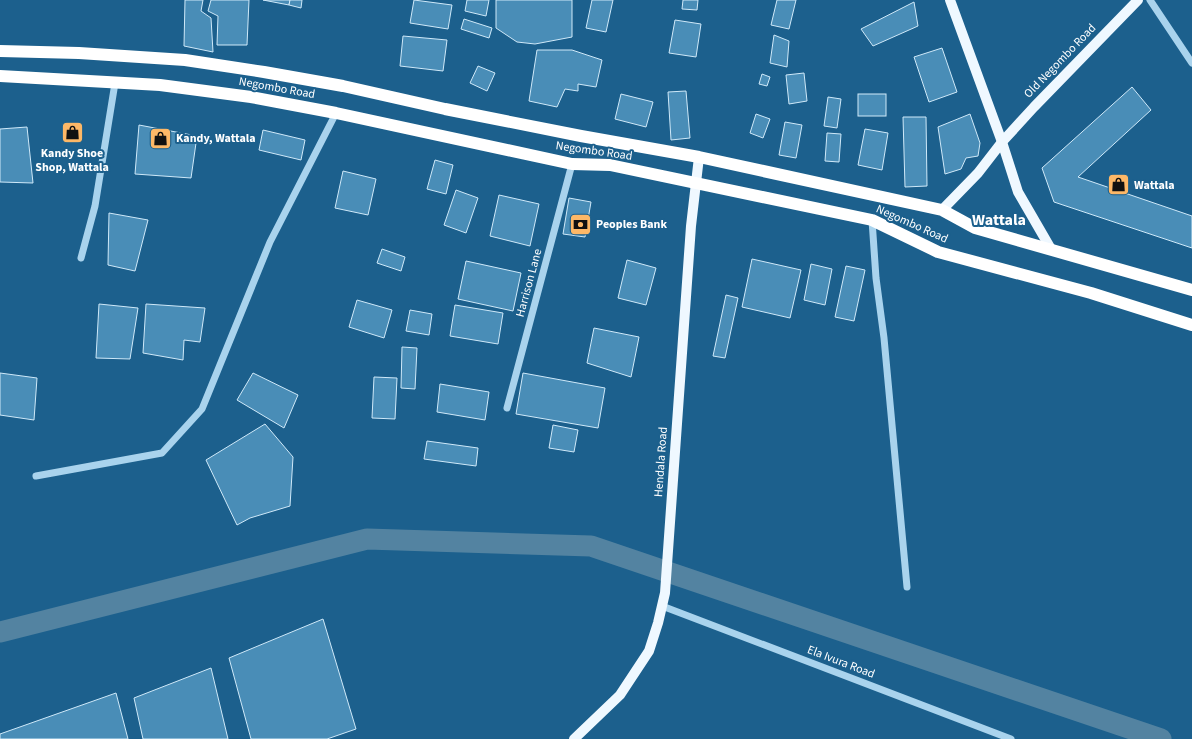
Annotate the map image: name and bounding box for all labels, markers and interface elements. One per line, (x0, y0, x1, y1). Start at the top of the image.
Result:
street label: Old Negombo Road (1020, 20, 1100, 102)
street label: Negombo Road (237, 73, 317, 103)
shop icon: Kandy Shoe Shop, Wattala (59, 119, 85, 145)
shop icon: Kandy, Wattala (148, 125, 174, 151)
place label: Kandy, Wattala (176, 130, 255, 147)
street label: Negombo Road (555, 137, 633, 165)
place label: Kandy Shoe Shop, Wattala (35, 145, 109, 176)
shop icon: Wattala (1106, 172, 1132, 198)
place label: Wattala (1134, 177, 1175, 194)
street label: Negombo Road (873, 201, 951, 247)
district label: Wattala (972, 209, 1026, 231)
bank icon: Peoples Bank (567, 211, 593, 237)
place label: Peoples Bank (596, 216, 667, 233)
street label: Harrison Lane (512, 247, 546, 319)
street label: Hendala Road (650, 426, 672, 498)
street label: Ela Ivura Road (805, 641, 877, 683)

